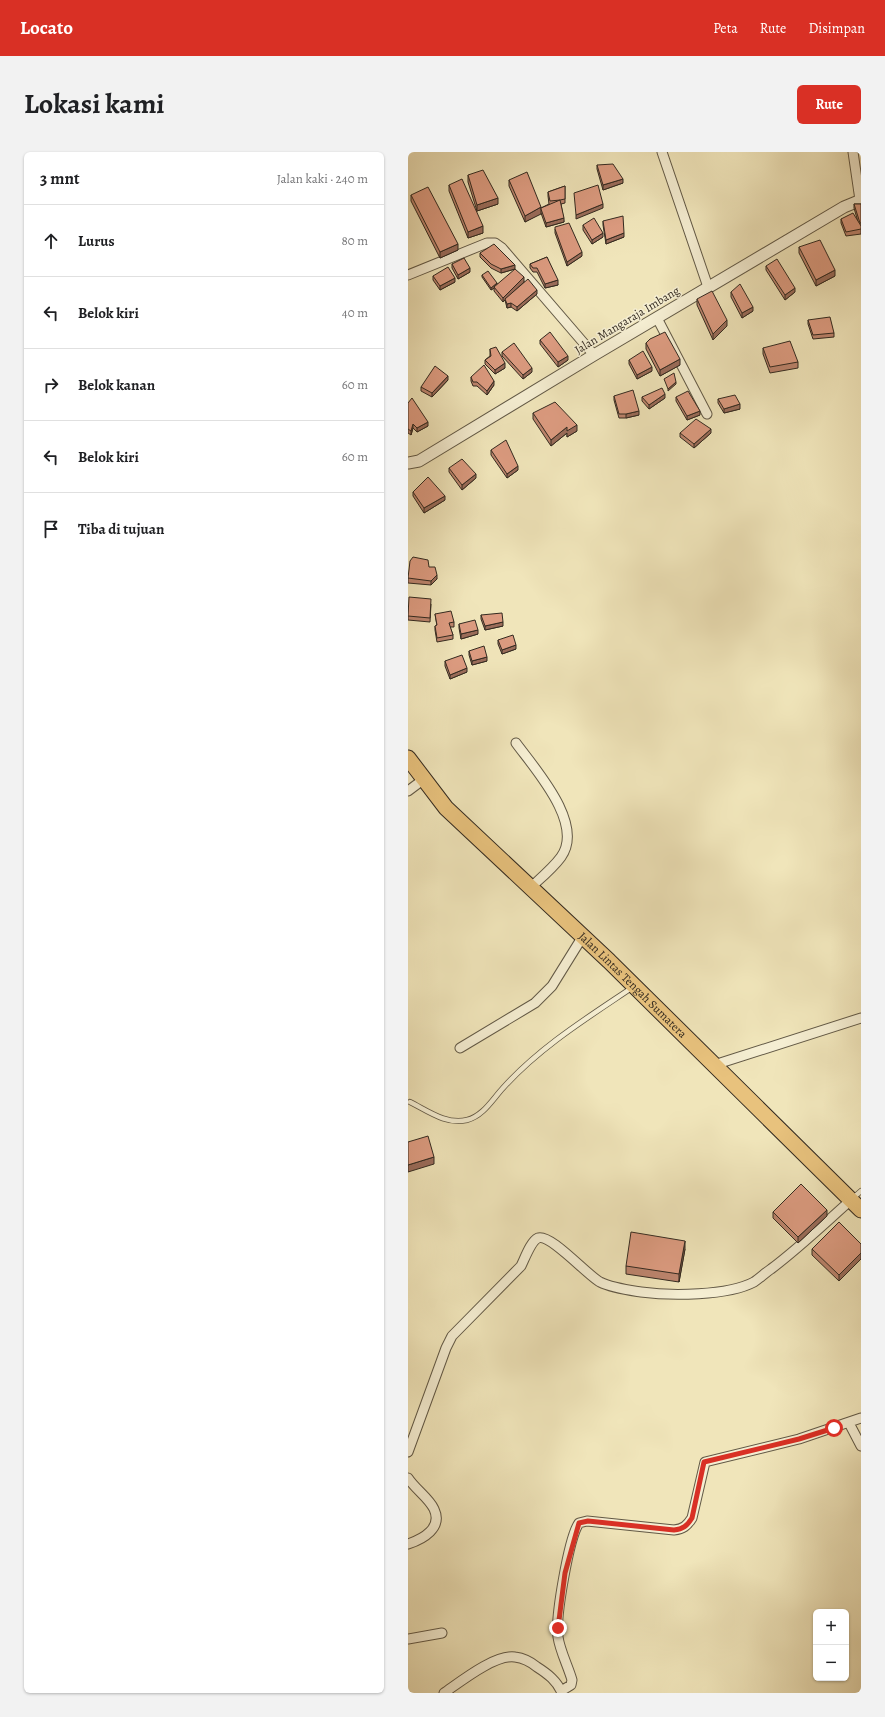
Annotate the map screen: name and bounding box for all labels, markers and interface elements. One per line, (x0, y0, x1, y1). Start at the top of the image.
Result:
text: Locato (20, 15, 73, 41)
text: Peta (713, 19, 738, 38)
text: Rute (760, 19, 786, 38)
text: Disimpan (808, 19, 865, 38)
text: Lokasi kami (24, 85, 165, 123)
button: Rute (797, 85, 861, 124)
text: 3 mnt (40, 167, 80, 190)
text: Jalan kaki · 240 m (277, 170, 368, 187)
icon: ahead (40, 230, 62, 252)
text: Lurus (78, 231, 115, 251)
text: 80 m (341, 232, 368, 249)
street label: Jalan Mangaraja Imbang (572, 282, 682, 358)
icon: left (40, 302, 62, 324)
text: Belok kiri (78, 303, 139, 323)
text: 40 m (342, 304, 368, 321)
icon: right (40, 374, 62, 396)
text: Belok kanan (78, 375, 155, 395)
text: 60 m (342, 376, 368, 393)
icon: left (40, 446, 62, 468)
text: Belok kiri (78, 447, 139, 467)
text: 60 m (342, 448, 368, 465)
icon: arrive (40, 518, 62, 540)
text: Tiba di tujuan (78, 519, 164, 539)
street label: Jalan Lintas Tengah Sumatera (575, 928, 691, 1042)
route start (825, 1419, 843, 1437)
map controls (813, 1609, 849, 1681)
button: + (813, 1609, 849, 1645)
route end (549, 1619, 567, 1637)
button: − (813, 1645, 849, 1681)

